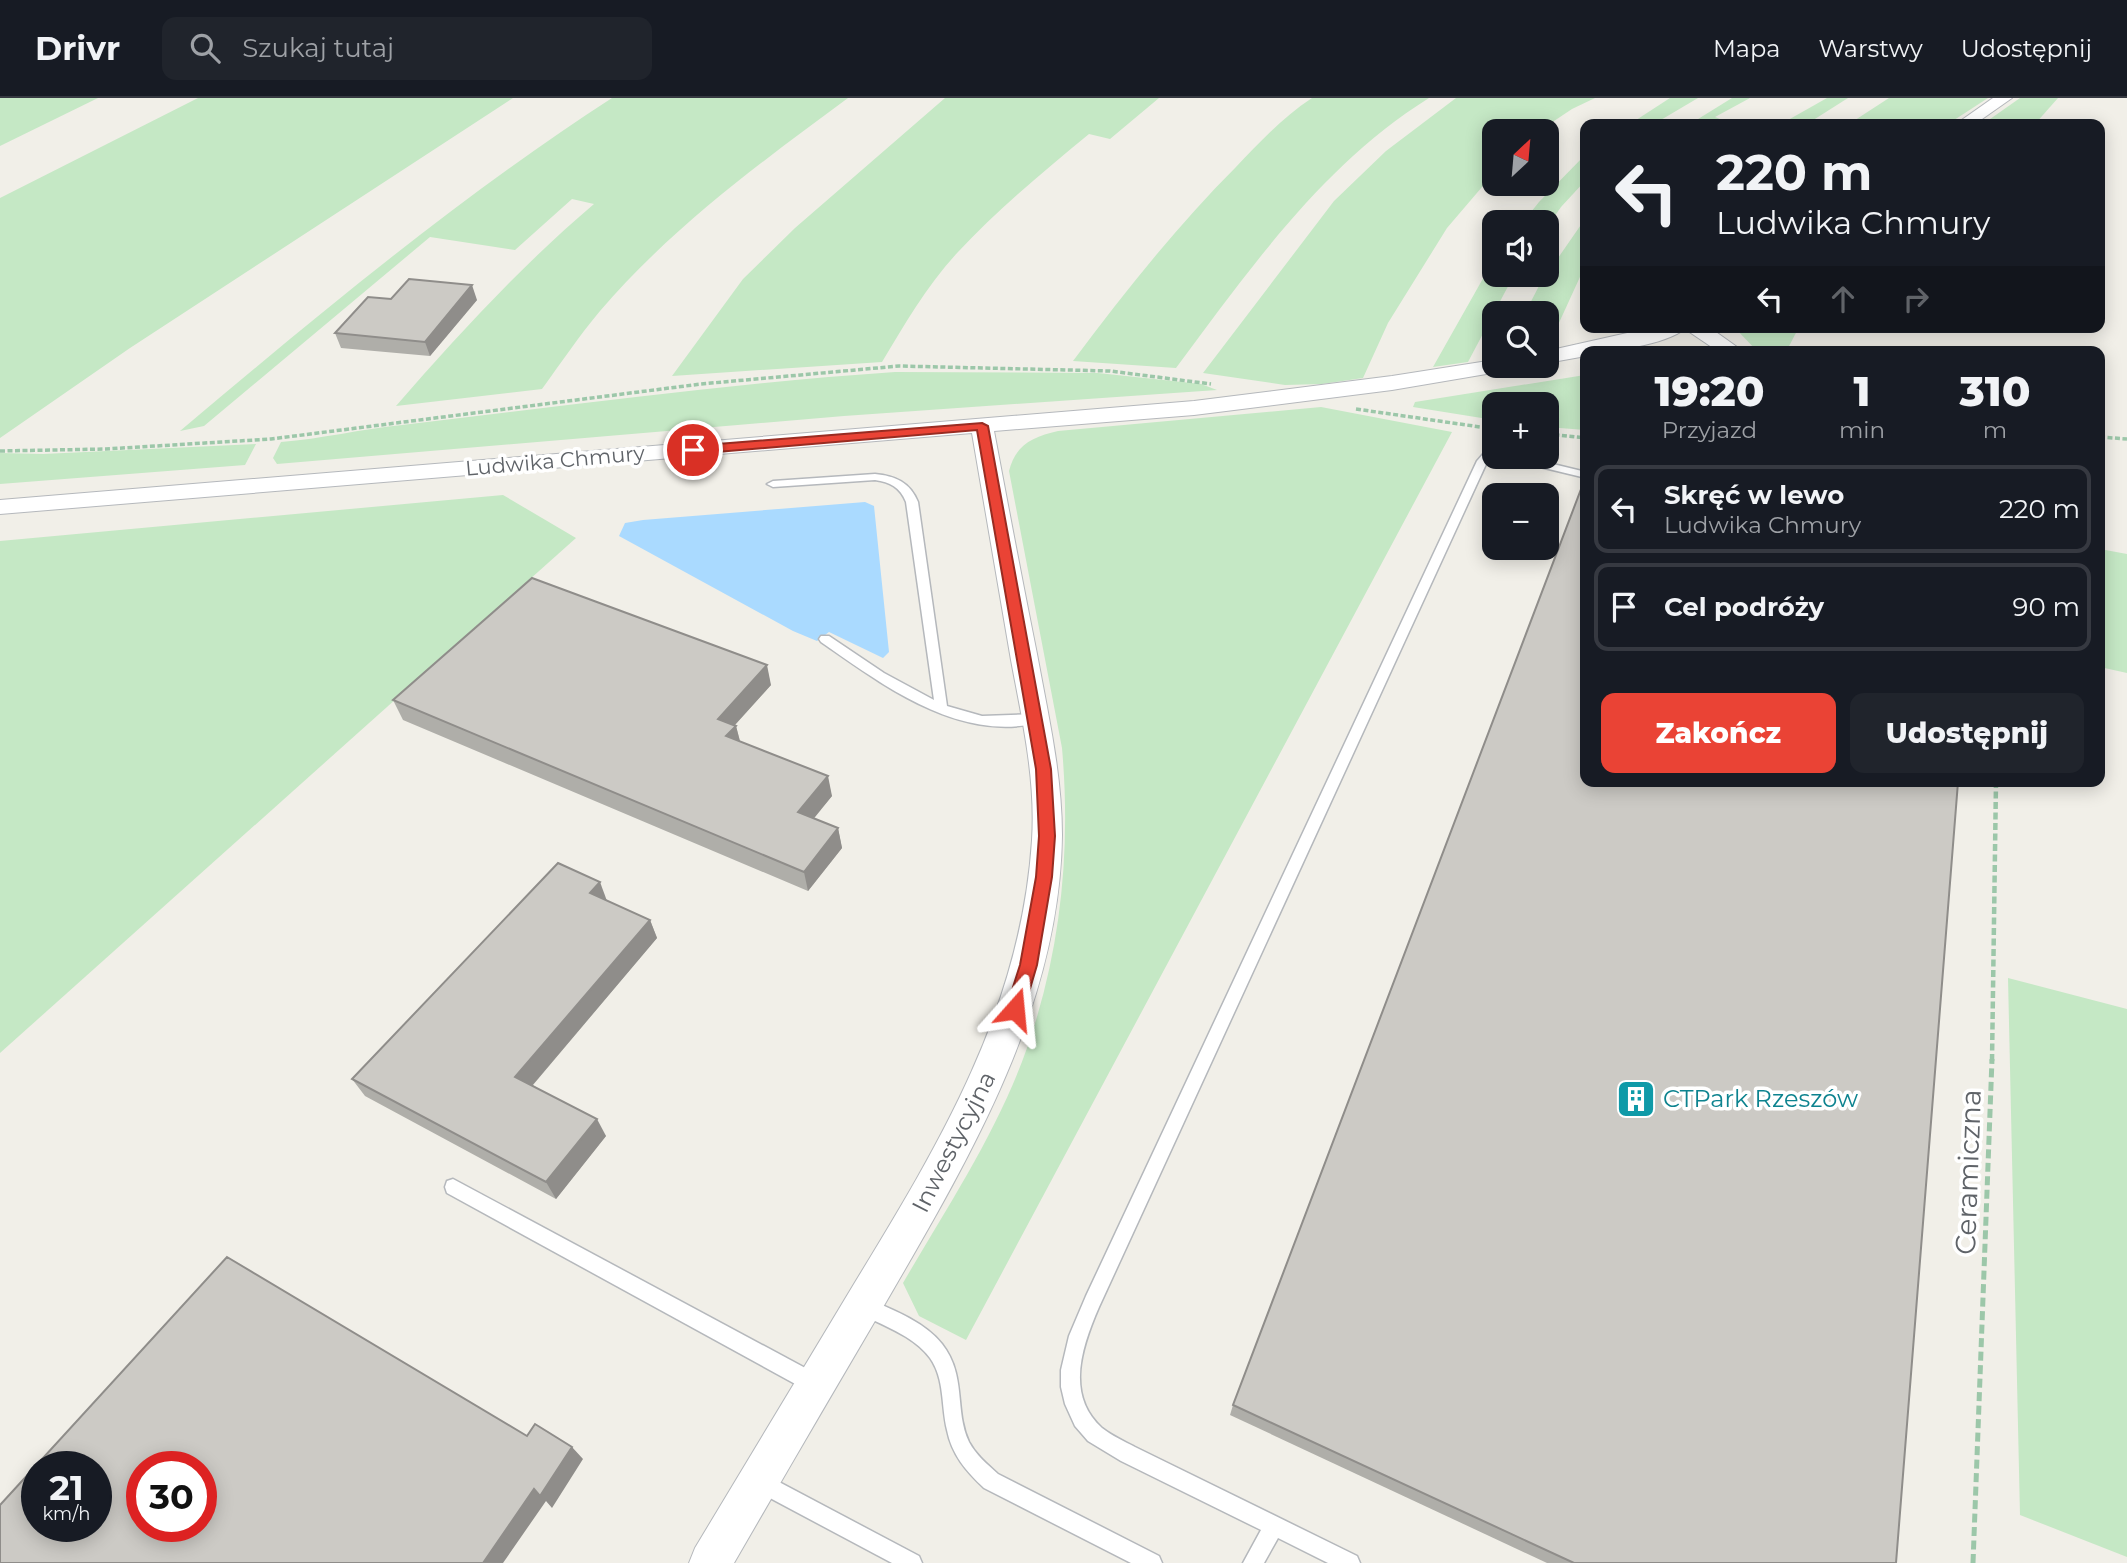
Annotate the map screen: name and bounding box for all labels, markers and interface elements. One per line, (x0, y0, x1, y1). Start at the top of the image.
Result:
search box (162, 17, 652, 80)
text: Drivr (35, 28, 120, 68)
icon: search (186, 29, 224, 67)
text: Szukaj tutaj (242, 32, 394, 64)
text: Mapa (1713, 34, 1780, 63)
text: Warstwy (1818, 34, 1923, 63)
text: Udostępnij (1961, 34, 2092, 63)
north arrow (1482, 119, 1559, 196)
map controls (1482, 119, 1559, 560)
text: 220 m (1716, 143, 1872, 202)
icon: left (1601, 147, 1692, 238)
text: Ludwika Chmury (1716, 203, 1990, 242)
button: sound (1482, 210, 1559, 287)
icon: left (1751, 280, 1789, 318)
icon: ahead (1824, 280, 1862, 318)
icon: right (1897, 280, 1935, 318)
button: search (1482, 301, 1559, 378)
text: 19:20 (1654, 365, 1765, 417)
text: 1 (1853, 365, 1870, 417)
text: 310 (1959, 365, 2031, 417)
button: + (1482, 392, 1559, 469)
text: Przyjazd (1662, 416, 1757, 444)
text: min (1839, 416, 1885, 444)
text: m (1983, 416, 2007, 444)
pin (663, 420, 723, 480)
icon: arrive (674, 431, 712, 469)
street label: Ludwika Chmury (464, 440, 646, 481)
text: Skręć w lewo (1664, 479, 1844, 511)
button: − (1482, 483, 1559, 560)
icon: left (1605, 490, 1643, 528)
text: 220 m (1999, 493, 2080, 525)
text: Ludwika Chmury (1664, 511, 1861, 539)
icon: arrive (1605, 588, 1643, 626)
text: Cel podróży (1664, 591, 1824, 623)
text: 90 m (2013, 591, 2080, 623)
button: Zakończ (1601, 693, 1836, 773)
button: Udostępnij (1850, 693, 2084, 773)
position arrow (978, 972, 1052, 1046)
street label: Inwestycyjna (906, 1066, 1002, 1217)
building icon: CTPark Rzeszów (1615, 1078, 1657, 1120)
place label: CTPark Rzeszów (1663, 1084, 1858, 1113)
street label: Ceramiczna (1948, 1089, 1988, 1255)
speed limit sign: 30 (126, 1451, 217, 1542)
text: 21 (49, 1466, 84, 1509)
text: km/h (42, 1503, 91, 1525)

